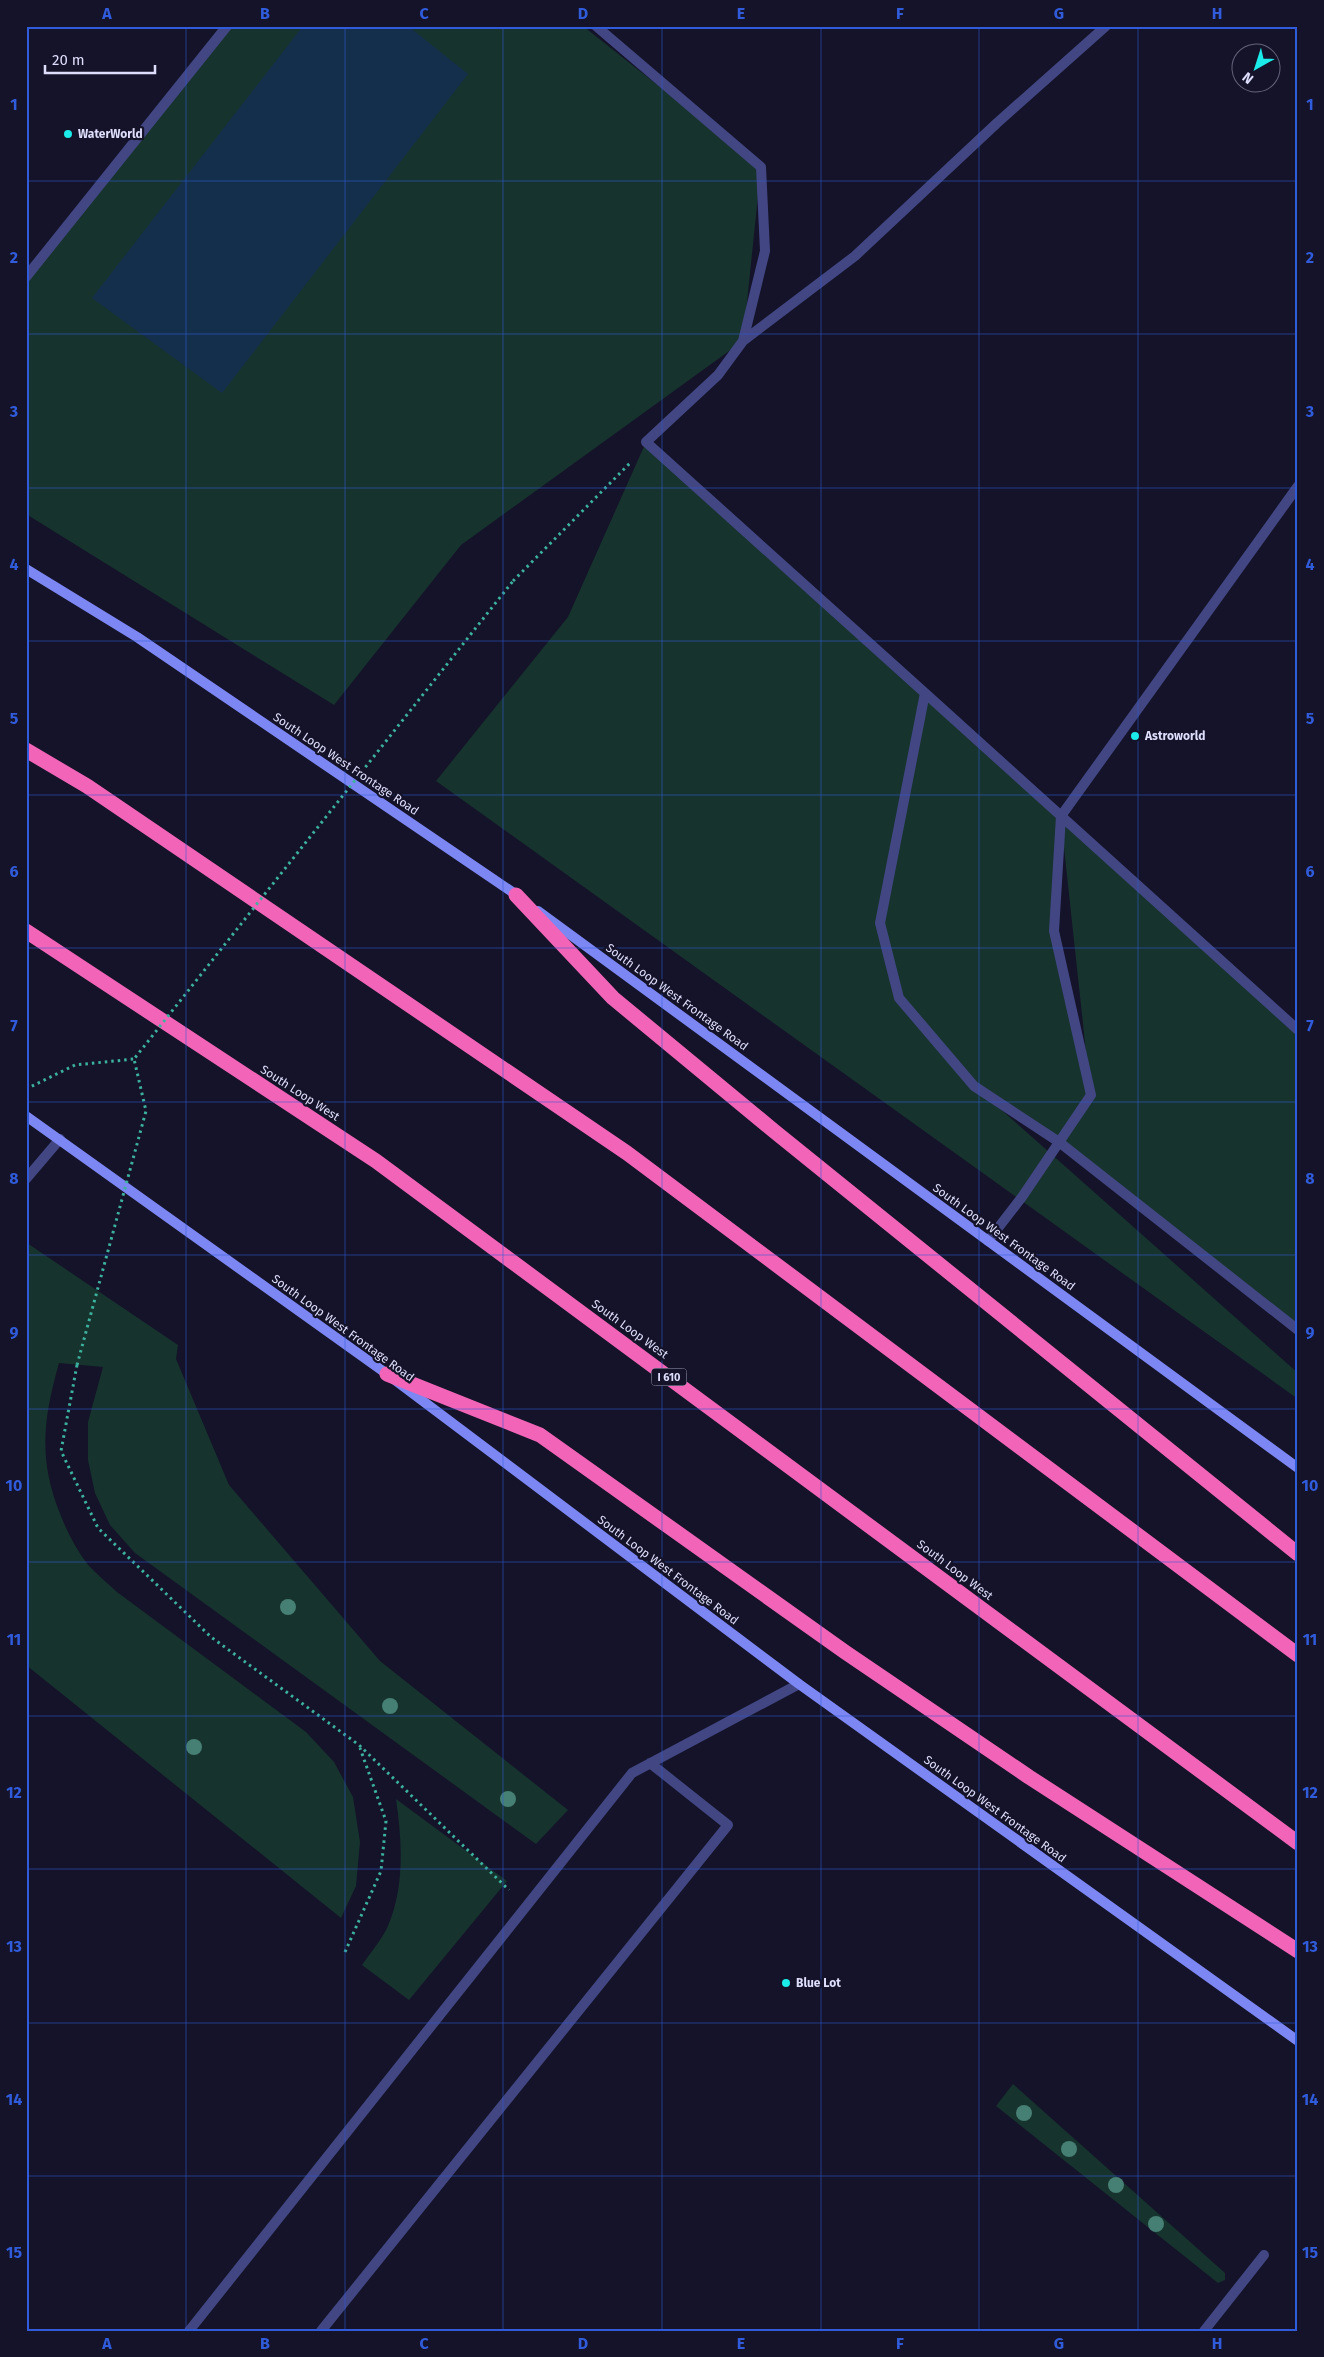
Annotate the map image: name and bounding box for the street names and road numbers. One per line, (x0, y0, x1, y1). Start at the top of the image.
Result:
street label: South Loop West Frontage Road (271, 710, 421, 818)
street label: South Loop West Frontage Road (603, 941, 751, 1053)
street label: South Loop West (258, 1062, 343, 1124)
street label: South Loop West Frontage Road (930, 1181, 1078, 1293)
street label: South Loop West Frontage Road (269, 1272, 417, 1384)
street label: South Loop West (589, 1296, 672, 1362)
road number: I 610 (652, 1368, 686, 1385)
street label: South Loop West Frontage Road (595, 1513, 741, 1627)
street label: South Loop West (914, 1537, 996, 1603)
street label: South Loop West Frontage Road (921, 1753, 1069, 1865)

